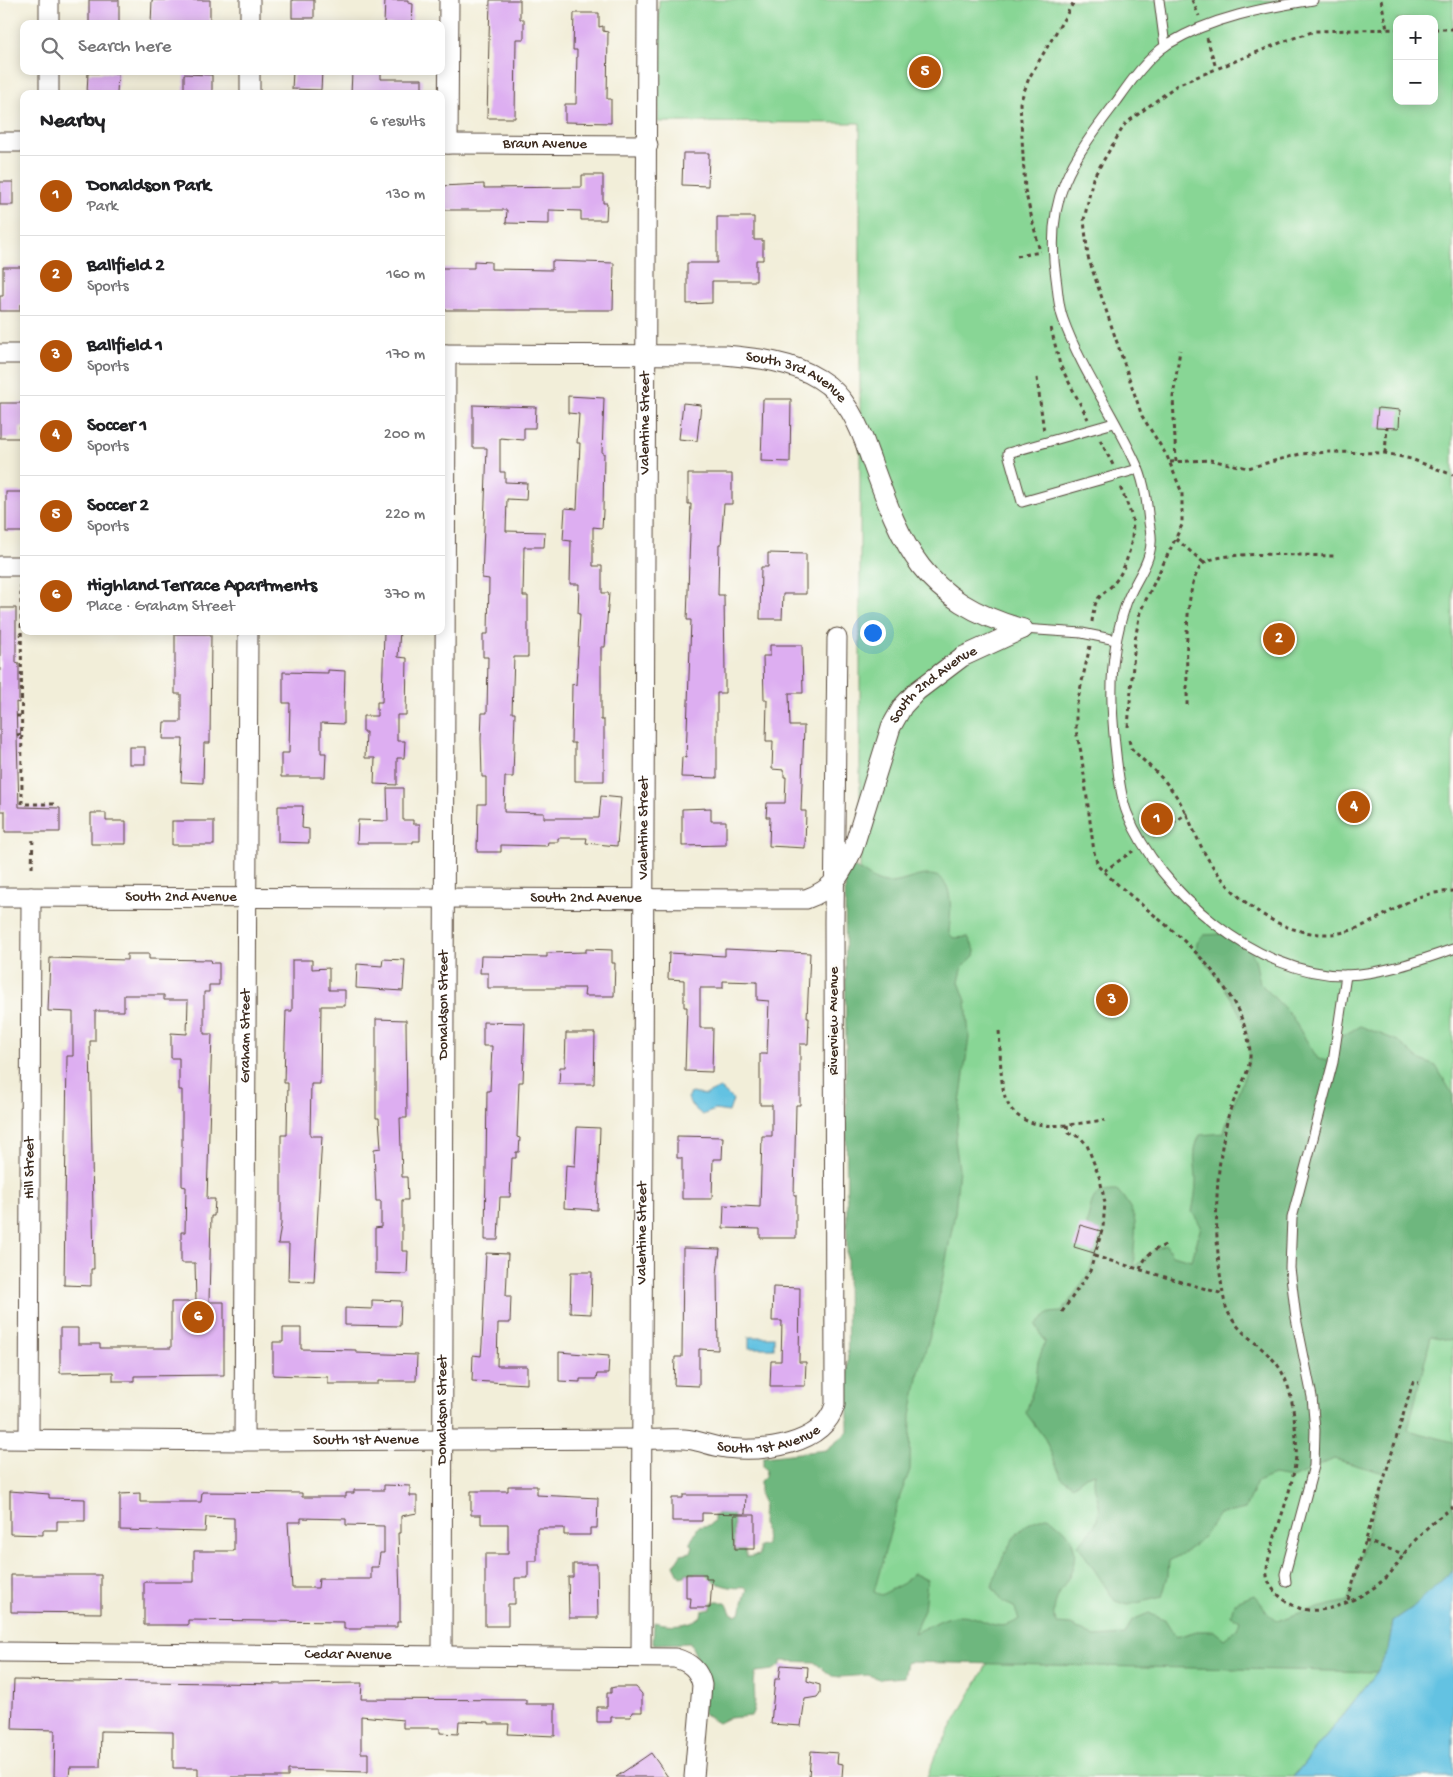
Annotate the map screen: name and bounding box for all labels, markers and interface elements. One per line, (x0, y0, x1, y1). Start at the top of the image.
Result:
map controls (1393, 15, 1438, 105)
button: + (1393, 15, 1438, 60)
search box (20, 20, 445, 75)
icon: search (38, 34, 66, 62)
text: Search here (78, 36, 172, 59)
pin: 5 (909, 53, 941, 91)
button: − (1393, 60, 1438, 105)
text: Nearby (40, 110, 105, 135)
text: 6 results (370, 113, 425, 132)
street label: Braun Avenue (502, 135, 587, 154)
text: Donaldson Park (87, 175, 211, 198)
text: 1 (53, 186, 59, 205)
text: 130 m (386, 186, 425, 205)
text: Park (87, 198, 118, 217)
text: Ballfield 2 (87, 255, 165, 278)
text: 2 (52, 266, 60, 285)
text: 160 m (386, 266, 425, 285)
text: Sports (87, 278, 129, 297)
text: Ballfield 1 (87, 335, 163, 358)
text: 3 (52, 346, 60, 365)
text: 170 m (386, 346, 425, 365)
street label: South 3rd Avenue (745, 348, 851, 407)
text: Sports (87, 358, 129, 377)
street label: Valentine Street (636, 370, 655, 475)
text: Soccer 1 (87, 415, 147, 438)
text: 4 (52, 426, 60, 445)
text: 200 m (384, 426, 425, 445)
text: Sports (87, 438, 129, 457)
text: Soccer 2 (87, 495, 149, 518)
text: 5 (52, 506, 60, 525)
text: 220 m (385, 506, 425, 525)
text: Sports (87, 518, 129, 537)
text: Highland Terrace Apartments (87, 575, 317, 598)
text: 6 (52, 586, 60, 605)
text: 370 m (384, 586, 425, 605)
text: Place · Graham Street (87, 598, 234, 617)
your location (860, 620, 886, 646)
pin: 2 (1263, 620, 1295, 658)
street label: South 2nd Avenue (886, 642, 980, 727)
street label: Valentine Street (635, 775, 653, 880)
pin: 4 (1338, 788, 1370, 826)
pin: 1 (1141, 800, 1173, 838)
street label: South 2nd Avenue (125, 888, 237, 907)
street label: South 2nd Avenue (530, 889, 642, 908)
street label: Donaldson Street (435, 948, 453, 1061)
street label: Riverview Avenue (825, 966, 843, 1075)
pin: 3 (1096, 981, 1128, 1019)
street label: Graham Street (237, 987, 255, 1083)
street label: Hill Street (21, 1135, 39, 1199)
street label: Valentine Street (633, 1180, 652, 1285)
pin: 6 (182, 1298, 214, 1336)
street label: Donaldson Street (434, 1353, 452, 1466)
street label: South 1st Avenue (715, 1421, 824, 1458)
street label: South 1st Avenue (313, 1431, 419, 1450)
street label: Cedar Avenue (304, 1646, 392, 1664)

